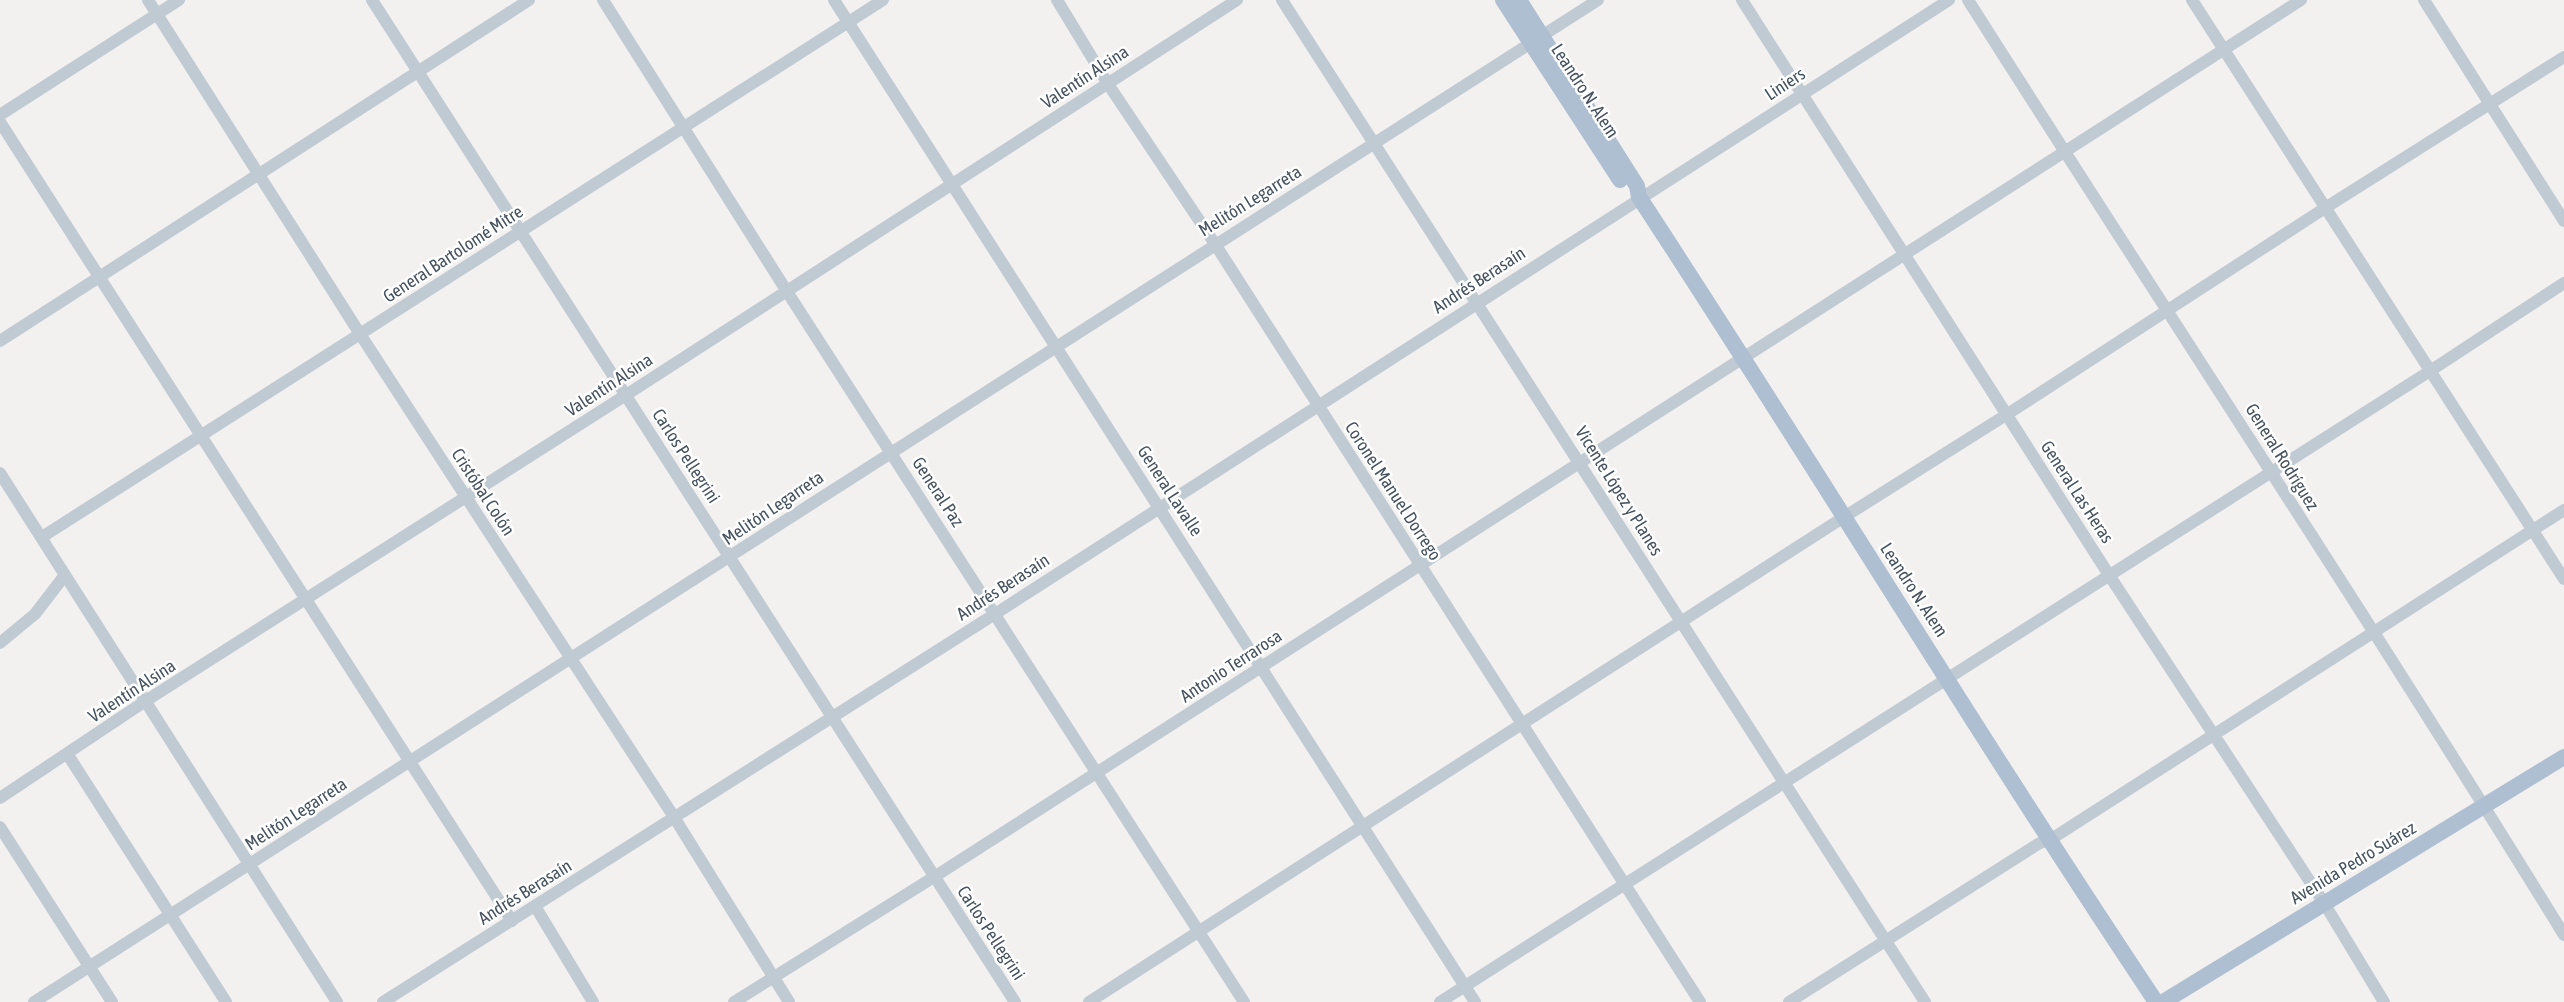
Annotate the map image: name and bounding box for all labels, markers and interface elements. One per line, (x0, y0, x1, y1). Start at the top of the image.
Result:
street label: Leandro N. Alem (1547, 40, 1624, 142)
street label: Valentín Alsina (1037, 41, 1132, 113)
street label: Liniers (1761, 63, 1809, 104)
street label: Melitón Legarreta (1195, 161, 1305, 240)
street label: General Bartolomé Mitre (379, 201, 526, 307)
street label: Andrés Berasaín (1429, 242, 1529, 317)
street label: Valentín Alsina (561, 349, 656, 421)
street label: General Rodríguez (2241, 400, 2324, 514)
street label: Carlos Pellegrini (648, 405, 725, 507)
street label: Coronel Manuel Dorrego (1341, 418, 1446, 564)
street label: Vicente López y Planes (1571, 422, 1668, 559)
street label: General Las Heras (2037, 437, 2118, 547)
street label: General Lavalle (1133, 442, 1207, 540)
street label: Cristóbal Colón (447, 444, 519, 539)
street label: General Paz (908, 453, 969, 531)
street label: Melitón Legarreta (718, 466, 827, 549)
street label: Leandro N. Alem (1876, 539, 1953, 641)
street label: Andrés Berasaín (953, 549, 1053, 624)
street label: Antonio Terrarosa (1176, 625, 1285, 706)
street label: Valentín Alsina (84, 655, 179, 727)
street label: Melitón Legarreta (241, 773, 351, 854)
street label: Avenida Pedro Suárez (2286, 817, 2420, 908)
street label: Andrés Berasaín (474, 855, 575, 929)
street label: Carlos Pellegrini (953, 882, 1030, 984)

